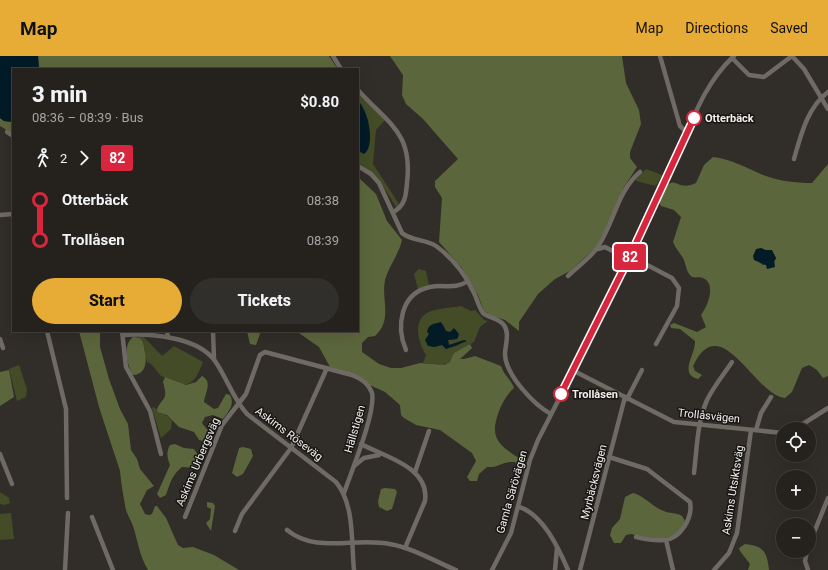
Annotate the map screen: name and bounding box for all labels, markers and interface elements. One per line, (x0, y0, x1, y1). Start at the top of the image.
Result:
text: Map (20, 17, 58, 40)
text: Map (636, 20, 663, 36)
text: Directions (685, 20, 748, 36)
text: Saved (770, 20, 808, 36)
text: 3 min (32, 82, 87, 107)
text: $0.80 (300, 93, 339, 111)
text: 08:36 – 08:39 · Bus (32, 110, 144, 125)
marker: Otterbäck (686, 110, 702, 126)
place label: Otterbäck (705, 112, 754, 125)
icon: walk (32, 147, 54, 169)
icon: forward (73, 147, 95, 169)
text: 82 (109, 150, 125, 166)
text: 2 (60, 151, 67, 166)
text: Otterbäck (62, 191, 128, 209)
text: 08:38 (307, 193, 339, 208)
text: Trollåsen (62, 231, 125, 249)
text: 08:39 (307, 233, 339, 248)
line badge: 82 (612, 244, 648, 270)
text: 82 (622, 249, 638, 265)
button: Start (32, 278, 182, 324)
button: Tickets (190, 278, 339, 324)
marker: Trollåsen (553, 386, 569, 402)
place label: Trollåsen (572, 388, 618, 401)
street label: Askims Röseväg (253, 404, 325, 464)
street label: Hällstigen (342, 404, 368, 454)
street label: Trollåsvägen (677, 406, 741, 426)
street label: Askims Urbergsväg (173, 416, 223, 508)
map controls (776, 422, 816, 558)
button: locate (776, 422, 816, 462)
street label: Myrbäcksvägen (578, 443, 610, 521)
street label: Askims Utsiktsväg (720, 444, 746, 536)
street label: Gamla Särövägen (494, 449, 530, 535)
button: + (776, 470, 816, 510)
button: − (776, 518, 816, 558)

